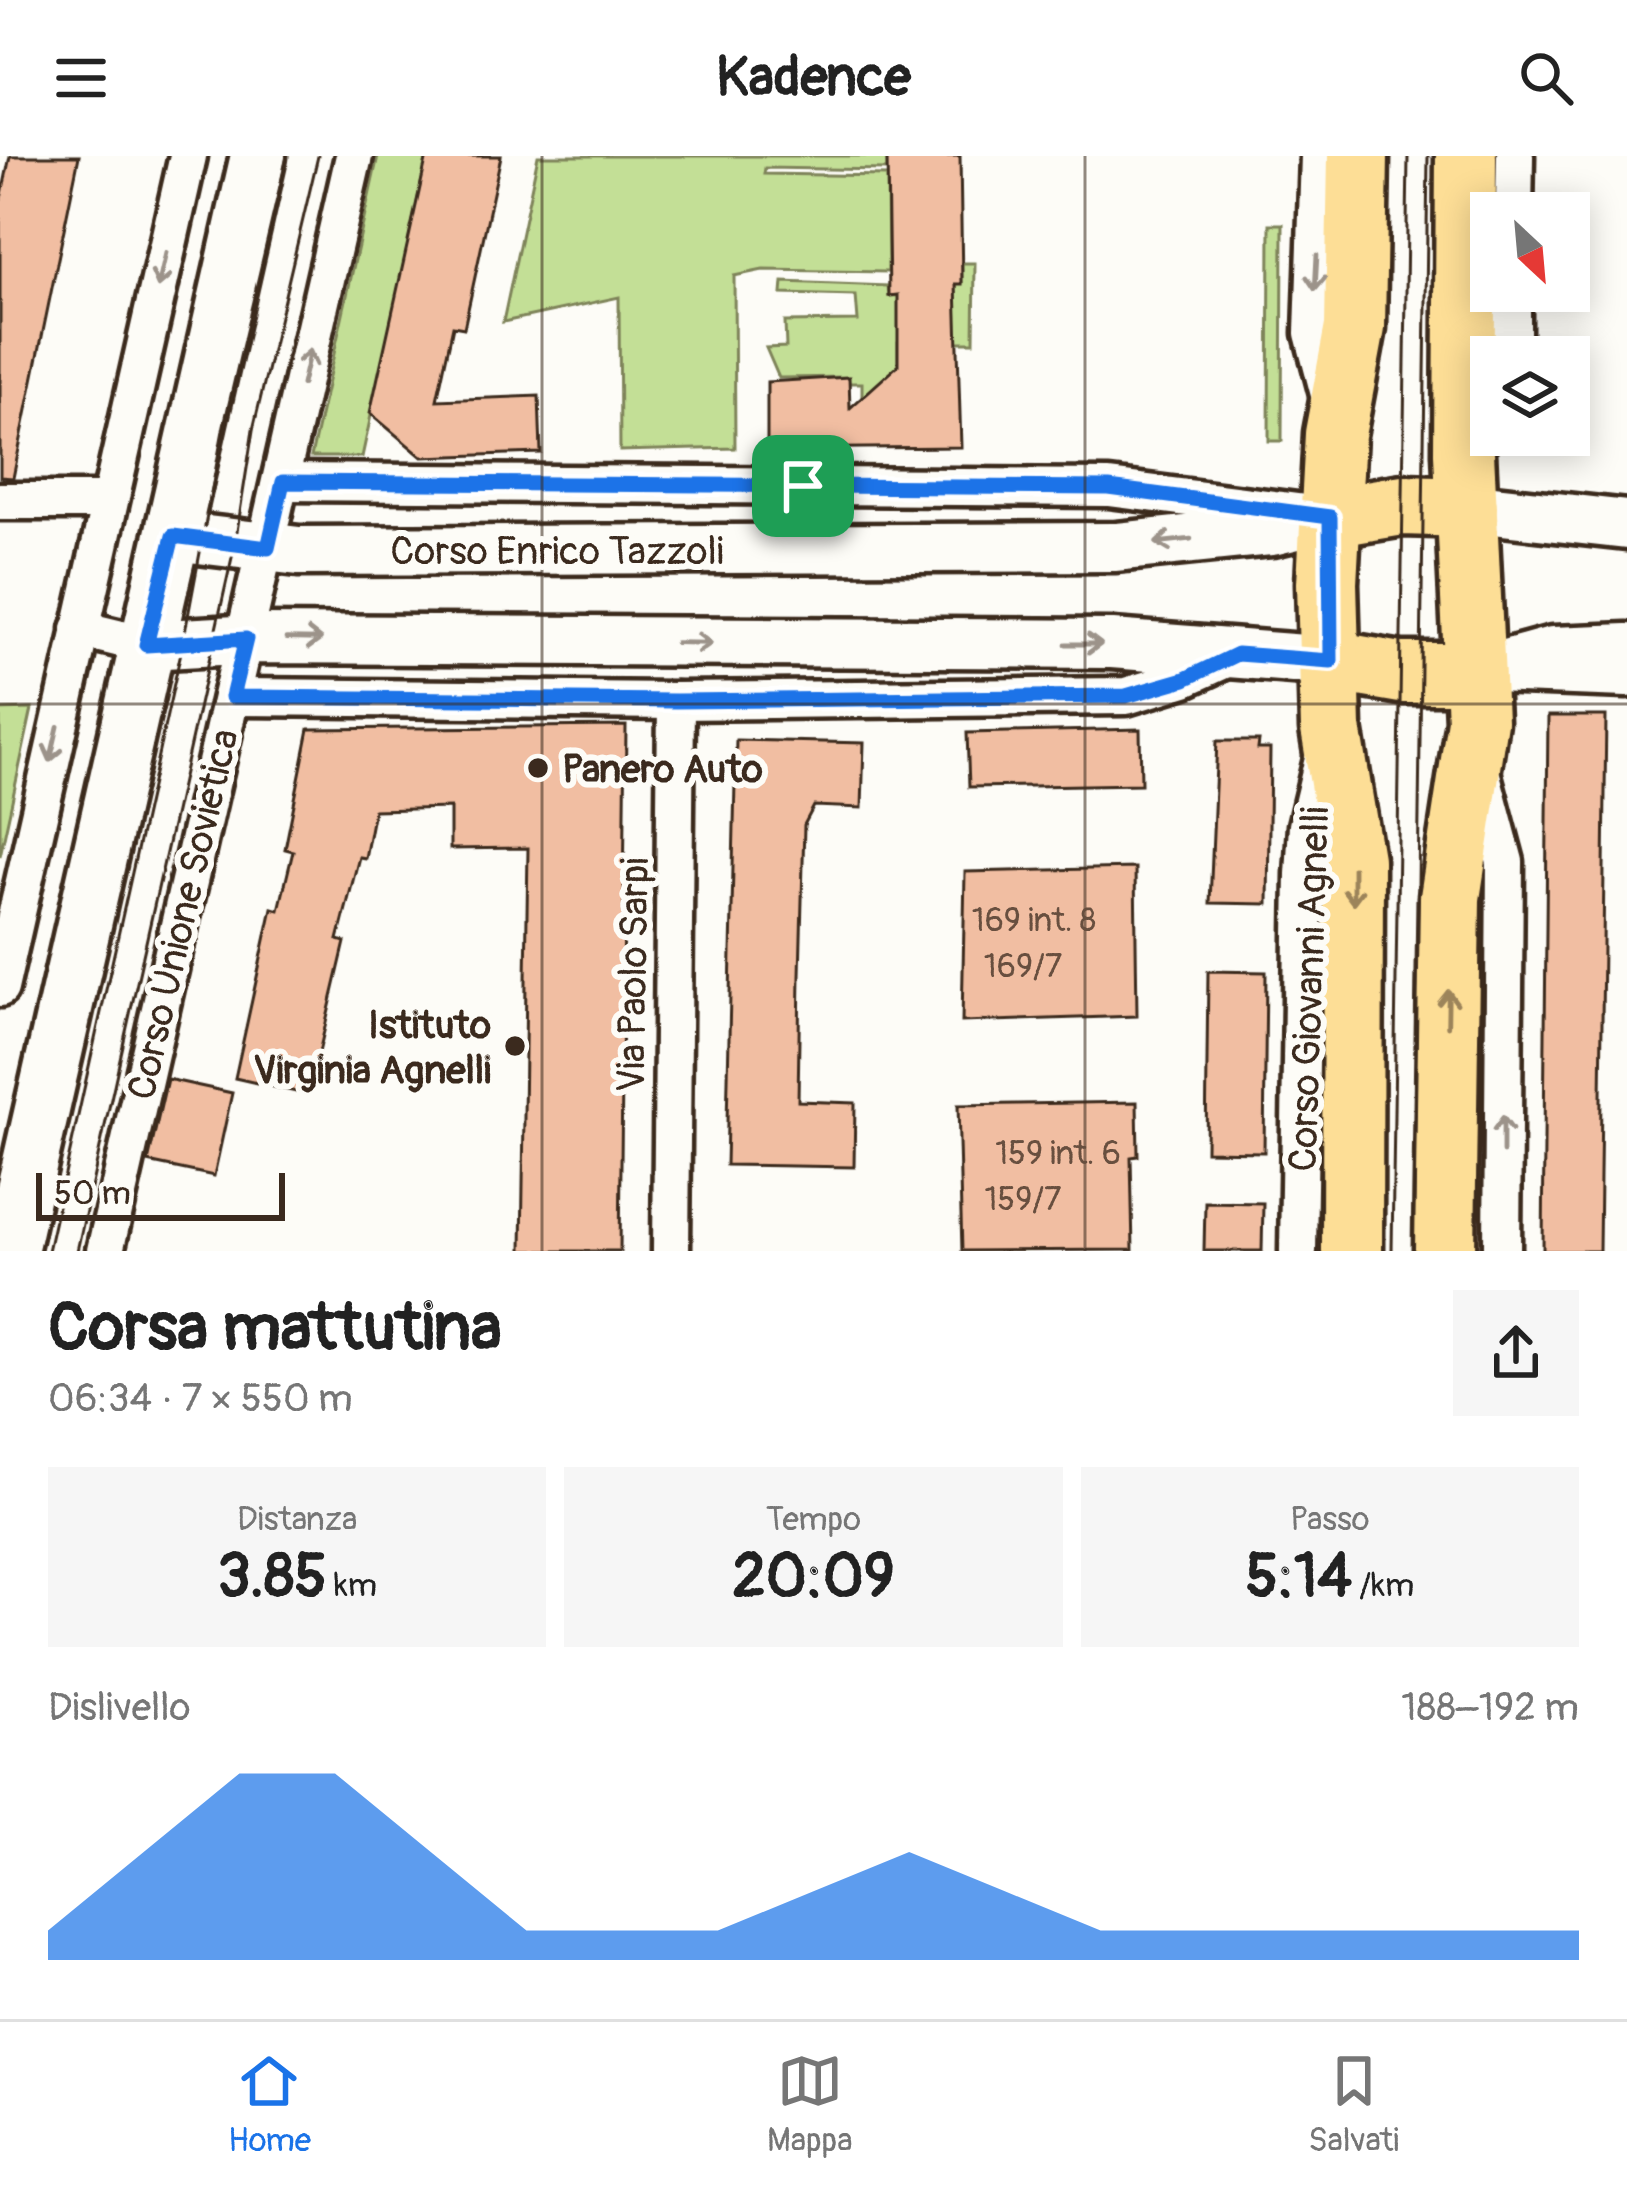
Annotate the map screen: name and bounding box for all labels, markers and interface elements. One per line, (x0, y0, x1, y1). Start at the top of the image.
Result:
text: Kadence (716, 44, 911, 112)
icon: menu (48, 45, 114, 111)
icon: search (1513, 45, 1579, 111)
north arrow (1470, 192, 1590, 312)
map controls (1470, 192, 1590, 456)
one-way arrow (150, 250, 172, 288)
one-way arrow (1304, 253, 1327, 292)
button: layers (1470, 336, 1590, 456)
one-way arrow (296, 349, 319, 387)
pin (752, 435, 854, 537)
icon: arrive (770, 453, 836, 519)
street label: Corso Enrico Tazzoli (390, 527, 724, 576)
one-way arrow (1154, 530, 1193, 553)
one-way arrow (284, 628, 323, 651)
one-way arrow (674, 632, 713, 654)
one-way arrow (1064, 633, 1103, 655)
one-way arrow (42, 724, 65, 762)
street label: Corso Unione Sovietica (117, 724, 250, 1104)
place label: Panero Auto (562, 745, 763, 794)
marker: Panero Auto (525, 755, 551, 781)
street label: Corso Giovanni Agnelli (1279, 806, 1340, 1172)
street label: Via Paolo Sarpi (607, 857, 660, 1093)
one-way arrow (1342, 866, 1364, 905)
house number: 169 int. 8 (972, 900, 1096, 941)
house number: 169/7 (984, 946, 1062, 987)
one-way arrow (1436, 989, 1459, 1028)
place label: Istituto Virginia Agnelli (253, 1001, 491, 1095)
marker: Istituto Virginia Agnelli (502, 1033, 528, 1059)
one-way arrow (1492, 1115, 1514, 1154)
house number: 159 int. 6 (995, 1133, 1121, 1174)
scale bar (36, 1167, 285, 1220)
text: 50 m (54, 1173, 131, 1214)
house number: 159/7 (984, 1179, 1062, 1220)
text: Corsa mattutina (48, 1287, 502, 1370)
button: share (1453, 1290, 1579, 1416)
text: 06:34 · 7 × 550 m (48, 1374, 353, 1423)
text: Distanza (237, 1499, 357, 1540)
text: Tempo (766, 1499, 861, 1540)
text: Passo (1290, 1499, 1370, 1540)
text: 3.85 (217, 1540, 327, 1615)
text: 20:09 (732, 1540, 895, 1615)
text: 5:14 (1245, 1540, 1352, 1615)
text: km (327, 1565, 377, 1606)
text: /km (1352, 1565, 1414, 1606)
text: Dislivello (48, 1683, 191, 1732)
text: 188–192 m (1401, 1683, 1579, 1732)
tab: Home (228, 2048, 311, 2161)
tab: Mappa (767, 2048, 852, 2161)
tab: Salvati (1308, 2048, 1399, 2161)

